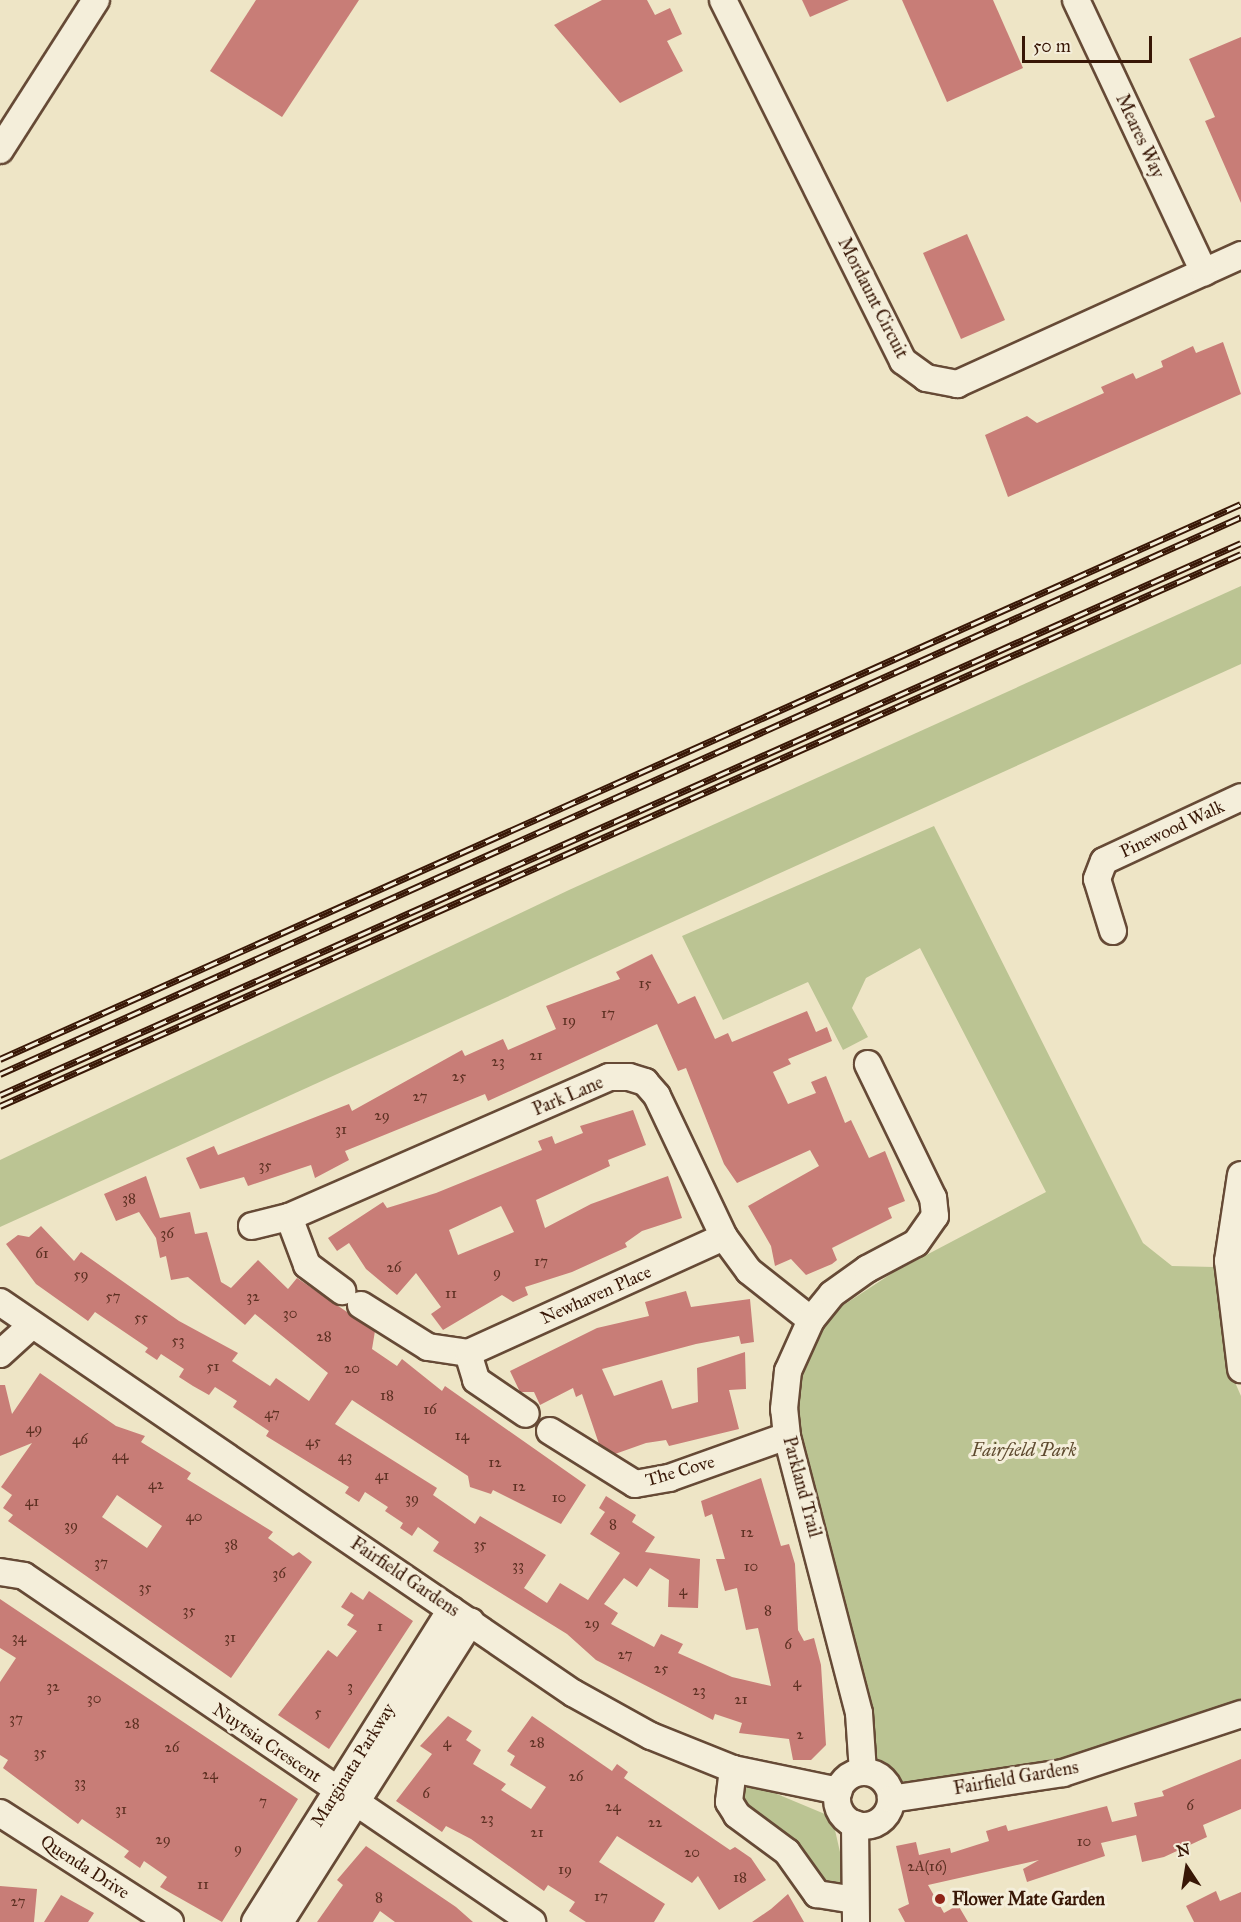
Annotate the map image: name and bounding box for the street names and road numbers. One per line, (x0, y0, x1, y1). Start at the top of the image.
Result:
street label: Meares Way (1111, 91, 1169, 181)
street label: Mordaunt Circuit (833, 234, 913, 362)
street label: Pinewood Walk (1116, 795, 1228, 863)
street label: Park Lane (529, 1071, 607, 1121)
street label: Newhaven Place (537, 1261, 655, 1329)
street label: Parkland Trail (778, 1434, 826, 1540)
street label: The Cove (643, 1451, 717, 1491)
street label: Fairfield Gardens (347, 1533, 463, 1621)
street label: Nuytsia Crescent (209, 1699, 325, 1787)
street label: Marginata Parkway (306, 1699, 400, 1831)
street label: Fairfield Gardens (952, 1756, 1080, 1800)
street label: Quenda Drive (36, 1830, 134, 1904)

